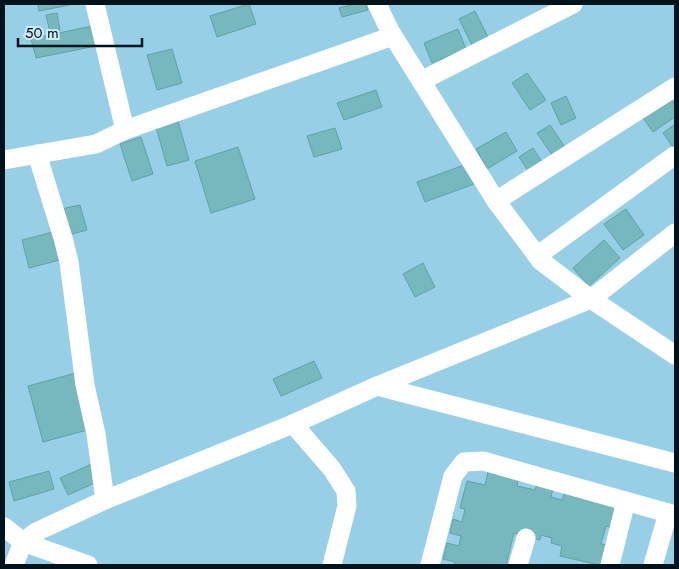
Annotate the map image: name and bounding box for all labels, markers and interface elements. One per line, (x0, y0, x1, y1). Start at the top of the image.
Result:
scale bar (18, 15, 141, 47)
text: 50 m (25, 22, 59, 44)

